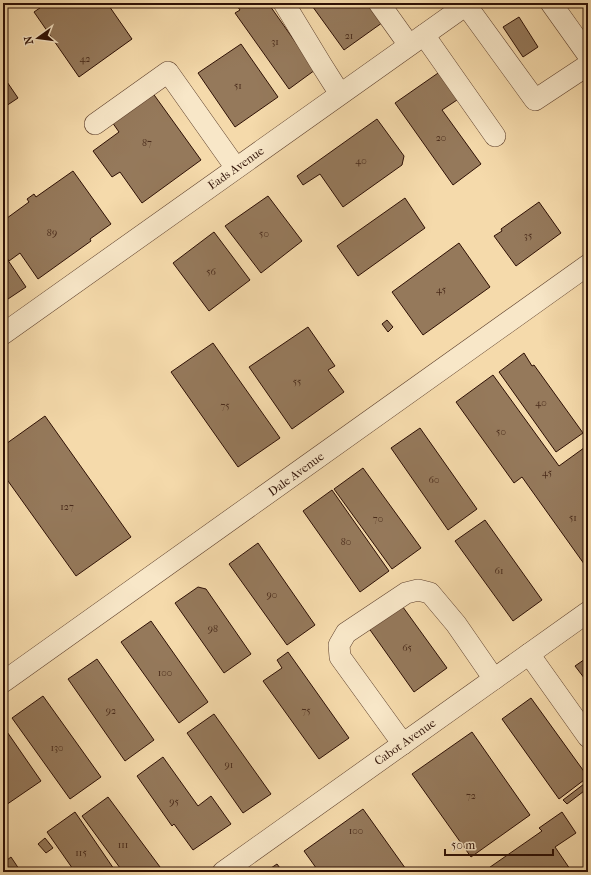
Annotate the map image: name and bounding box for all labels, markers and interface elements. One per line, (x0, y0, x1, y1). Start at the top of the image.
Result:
north arrow (18, 18, 58, 58)
house number: 21 (345, 30, 353, 42)
text: N (21, 34, 36, 46)
house number: 31 (271, 36, 279, 48)
house number: 42 (79, 53, 91, 65)
house number: 51 (234, 80, 242, 92)
house number: 20 (436, 132, 446, 144)
house number: 87 (142, 137, 152, 149)
street label: Eads Avenue (205, 144, 267, 192)
house number: 40 (355, 155, 367, 167)
house number: 89 (47, 227, 57, 239)
house number: 50 (259, 228, 269, 240)
house number: 35 (524, 230, 532, 242)
house number: 56 (206, 266, 216, 278)
house number: 45 (436, 284, 446, 296)
house number: 55 (293, 376, 301, 388)
house number: 40 (535, 397, 547, 409)
house number: 75 (220, 400, 230, 412)
house number: 50 (496, 426, 506, 438)
street label: Dale Avenue (266, 449, 327, 499)
house number: 45 (542, 467, 552, 479)
house number: 60 (429, 474, 439, 486)
house number: 127 (60, 501, 74, 513)
house number: 51 (569, 512, 577, 524)
house number: 70 (373, 513, 383, 525)
house number: 80 (341, 536, 351, 548)
house number: 61 (495, 565, 503, 577)
house number: 90 (267, 589, 277, 601)
house number: 98 (208, 623, 218, 635)
house number: 65 (402, 642, 412, 654)
house number: 100 (158, 667, 172, 679)
house number: 92 (106, 705, 116, 717)
house number: 75 (301, 705, 311, 717)
street label: Cabot Avenue (372, 716, 438, 768)
house number: 130 (50, 742, 64, 754)
house number: 91 (225, 759, 233, 771)
house number: 72 (466, 790, 476, 802)
house number: 95 (169, 796, 179, 808)
house number: 100 (349, 825, 363, 837)
scale bar (445, 831, 553, 857)
text: 50 m (451, 838, 475, 852)
house number: 111 (118, 839, 128, 851)
house number: 115 (75, 847, 87, 859)

